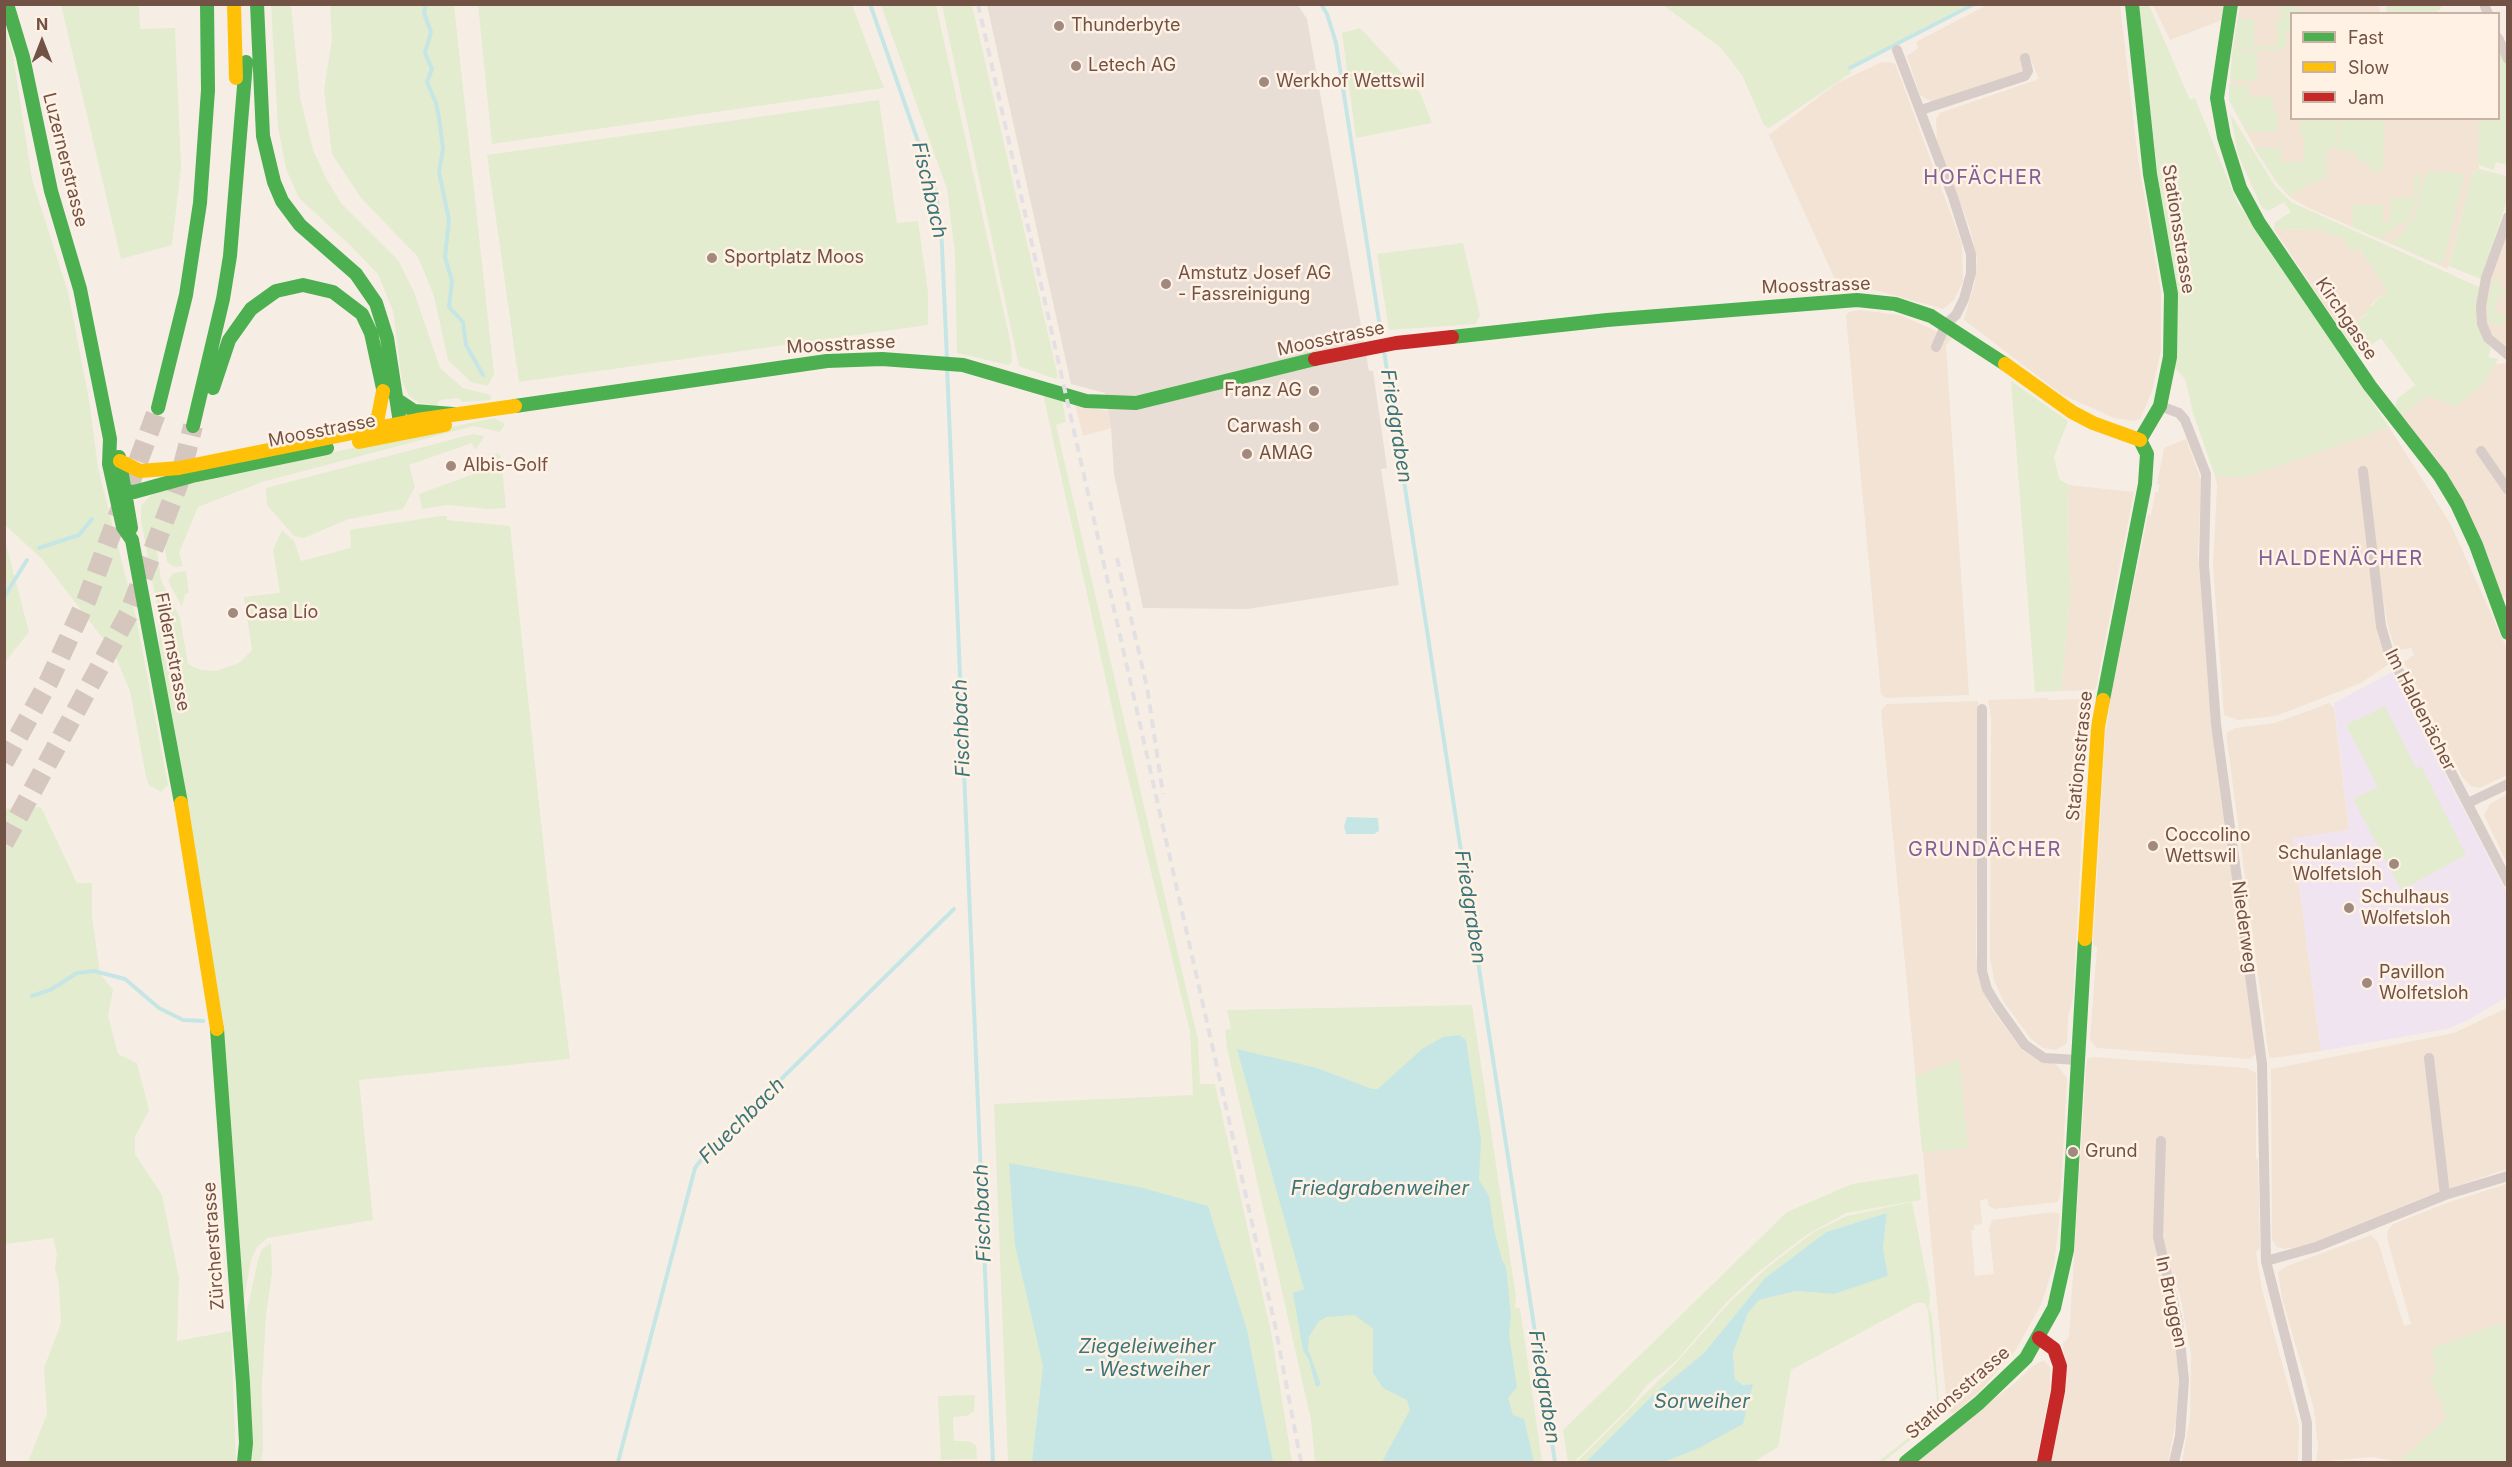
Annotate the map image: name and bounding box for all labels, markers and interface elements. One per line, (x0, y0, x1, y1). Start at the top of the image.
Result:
north arrow (12, 12, 72, 72)
legend (2290, 12, 2500, 120)
text: N (36, 14, 48, 34)
place label: Thunderbyte (1071, 15, 1180, 37)
marker: Thunderbyte (1052, 19, 1066, 33)
text: Fast (2348, 27, 2384, 48)
place label: Letech AG (1088, 55, 1176, 77)
text: Slow (2348, 57, 2389, 78)
marker: Letech AG (1069, 59, 1083, 73)
place label: Werkhof Wettswil (1276, 71, 1425, 93)
marker: Werkhof Wettswil (1257, 75, 1271, 89)
text: Jam (2348, 87, 2384, 108)
street label: Luzernerstrasse (38, 91, 92, 229)
water label: Fischbach (906, 139, 952, 241)
street label: Stationsstrasse (2157, 163, 2199, 295)
district label: HOFÄCHER (1923, 166, 2043, 190)
place label: Sportplatz Moos (724, 247, 864, 269)
marker: Sportplatz Moos (705, 251, 719, 265)
place label: Amstutz Josef AG - Fassreinigung (1178, 263, 1331, 306)
street label: Moosstrasse (1761, 273, 1871, 299)
street label: Kirchgasse (2311, 274, 2381, 364)
marker: Amstutz Josef AG - Fassreinigung (1159, 277, 1173, 291)
street label: Moosstrasse (1275, 317, 1387, 361)
street label: Moosstrasse (786, 331, 896, 359)
water label: Friedgraben (1375, 367, 1417, 485)
place label: Franz AG (1224, 380, 1302, 402)
marker: Franz AG (1307, 384, 1321, 398)
street label: Moosstrasse (266, 410, 378, 452)
place label: Carwash (1227, 416, 1302, 438)
marker: Carwash (1307, 420, 1321, 434)
place label: AMAG (1259, 443, 1313, 465)
marker: AMAG (1240, 447, 1254, 461)
place label: Albis-Golf (463, 455, 548, 477)
marker: Albis-Golf (444, 459, 458, 473)
district label: HALDENÄCHER (2258, 547, 2424, 571)
street label: Fildernstrasse (150, 591, 194, 713)
place label: Casa Lío (245, 602, 318, 624)
marker: Casa Lío (226, 606, 240, 620)
street label: Im Haldenächer (2380, 645, 2460, 775)
water label: Fischbach (948, 678, 976, 778)
street label: Stationsstrasse (2062, 690, 2098, 822)
place label: Coccolino Wettswil (2165, 825, 2250, 868)
district label: GRUNDÄCHER (1908, 838, 2062, 862)
marker: Coccolino Wettswil (2146, 839, 2160, 853)
place label: Schulanlage Wolfetsloh (2278, 843, 2382, 886)
water label: Friedgraben (1449, 848, 1491, 966)
marker: Schulanlage Wolfetsloh (2387, 857, 2401, 871)
street label: Niederweg (2227, 880, 2261, 974)
place label: Schulhaus Wolfetsloh (2361, 887, 2451, 930)
marker: Schulhaus Wolfetsloh (2342, 901, 2356, 915)
place label: Pavillon Wolfetsloh (2379, 962, 2469, 1004)
marker: Pavillon Wolfetsloh (2360, 976, 2374, 990)
water label: Fluechbach (694, 1073, 790, 1169)
place label: Grund (2085, 1141, 2138, 1163)
marker: Grund (2066, 1145, 2080, 1159)
water label: Fischbach (969, 1163, 997, 1263)
water label: Friedgrabenweiher (1291, 1177, 1469, 1201)
street label: Zürcherstrasse (199, 1181, 229, 1311)
street label: In Bruggen (2151, 1254, 2191, 1350)
water label: Friedgraben (1523, 1328, 1565, 1446)
water label: Ziegeleiweiher - Westweiher (1078, 1335, 1216, 1382)
street label: Stationsstrasse (1902, 1342, 2014, 1444)
water label: Sorweiher (1654, 1390, 1750, 1414)

